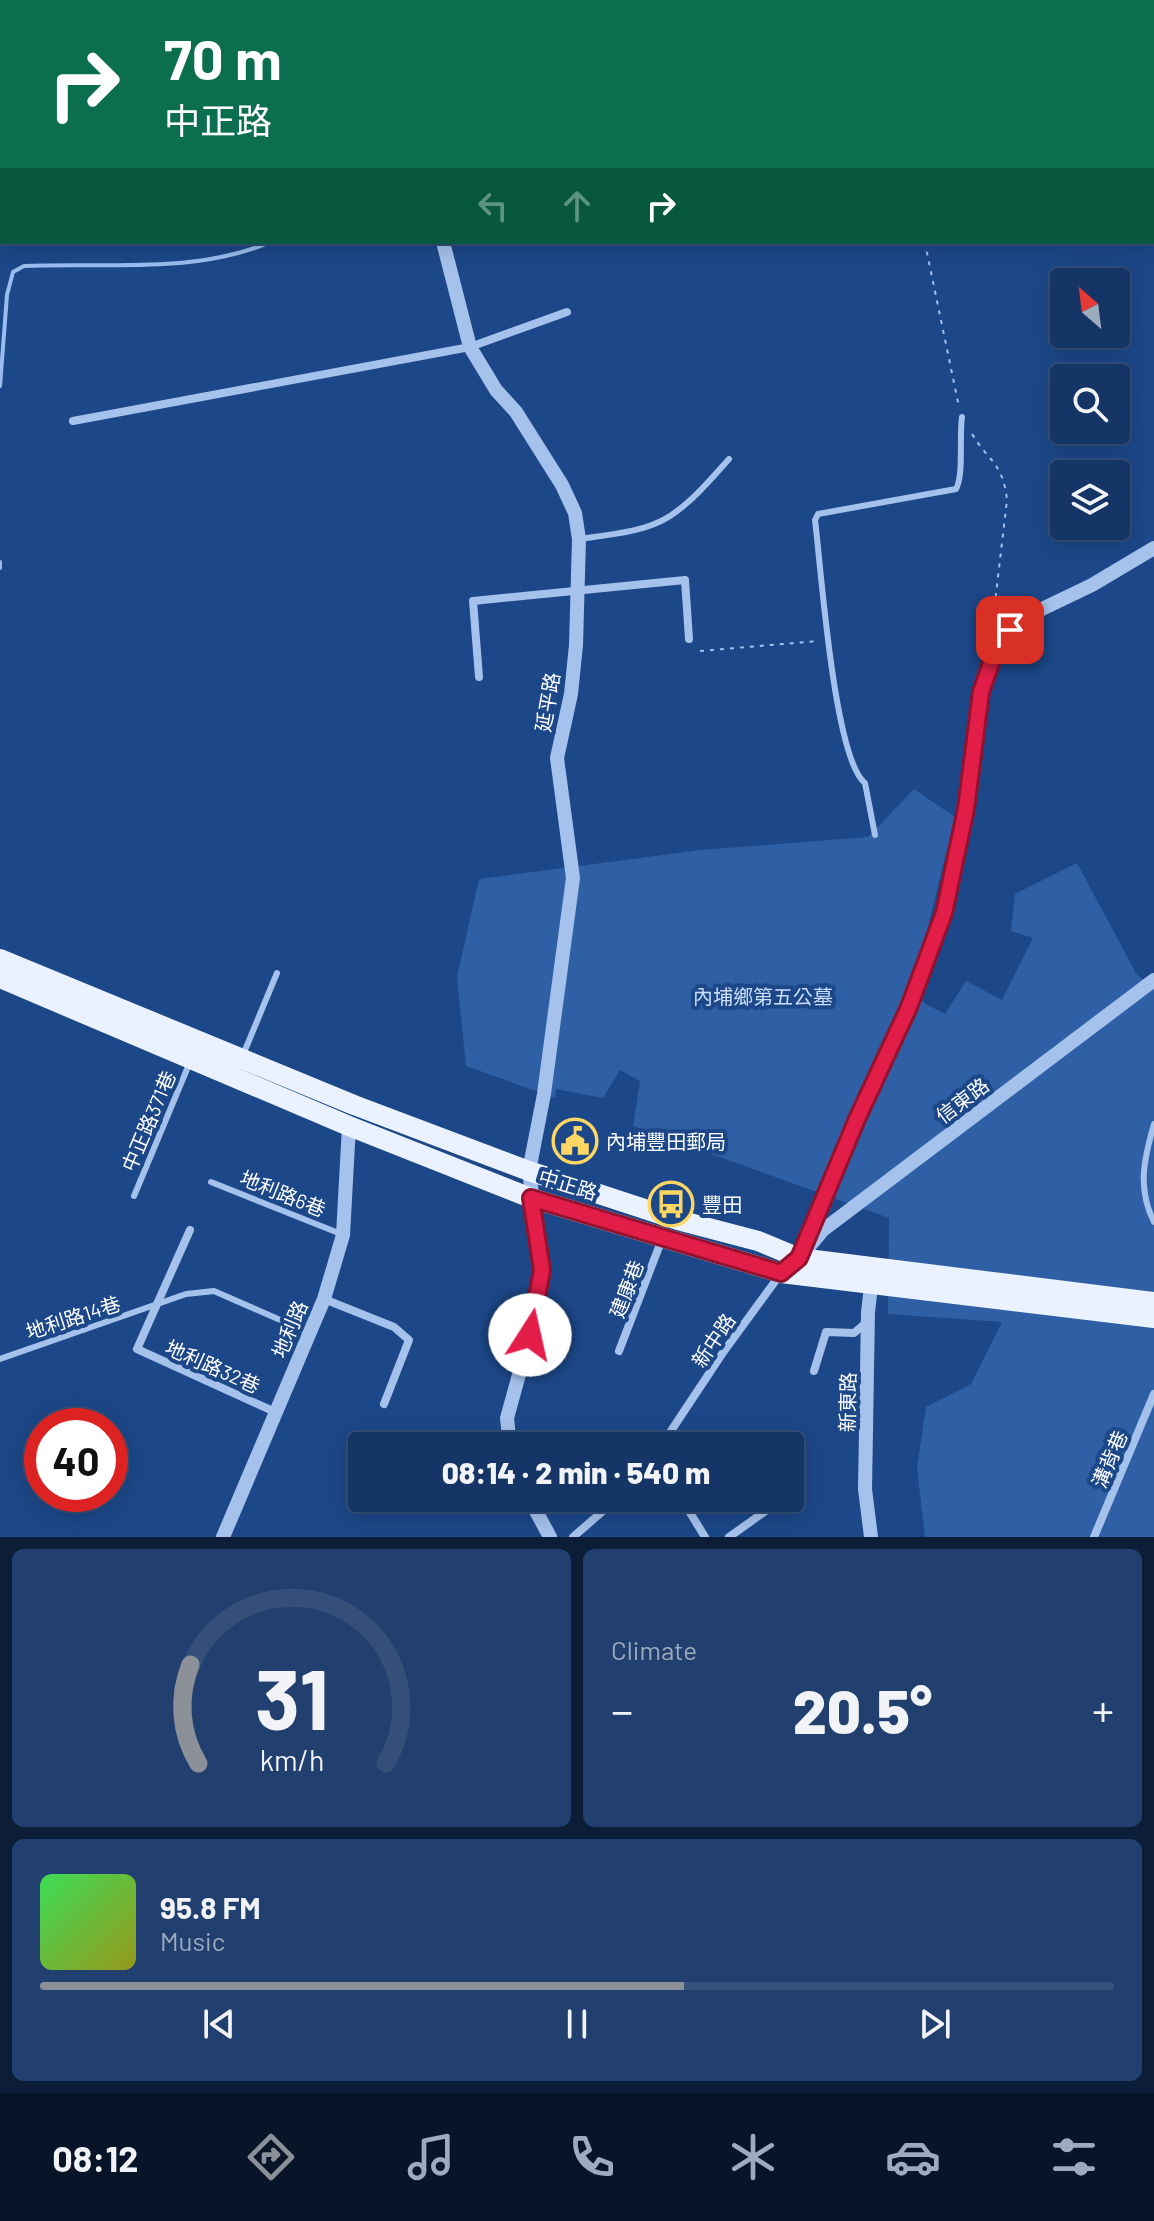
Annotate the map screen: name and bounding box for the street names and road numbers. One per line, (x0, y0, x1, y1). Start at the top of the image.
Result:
street label: 延平路 (530, 670, 564, 734)
street label: 中正路371巷 (116, 1067, 180, 1175)
street label: 信東路 (931, 1072, 993, 1128)
street label: 中正路 (536, 1164, 600, 1204)
street label: 地利路6巷 (237, 1165, 329, 1221)
street label: 建康巷 (604, 1257, 648, 1321)
street label: 地利路14巷 (23, 1290, 123, 1344)
street label: 地利路 (266, 1297, 312, 1361)
street label: 新中路 (686, 1308, 740, 1372)
street label: 地利路32巷 (162, 1334, 264, 1398)
street label: 新東路 (834, 1372, 860, 1432)
street label: 溝背巷 (1086, 1427, 1132, 1491)

